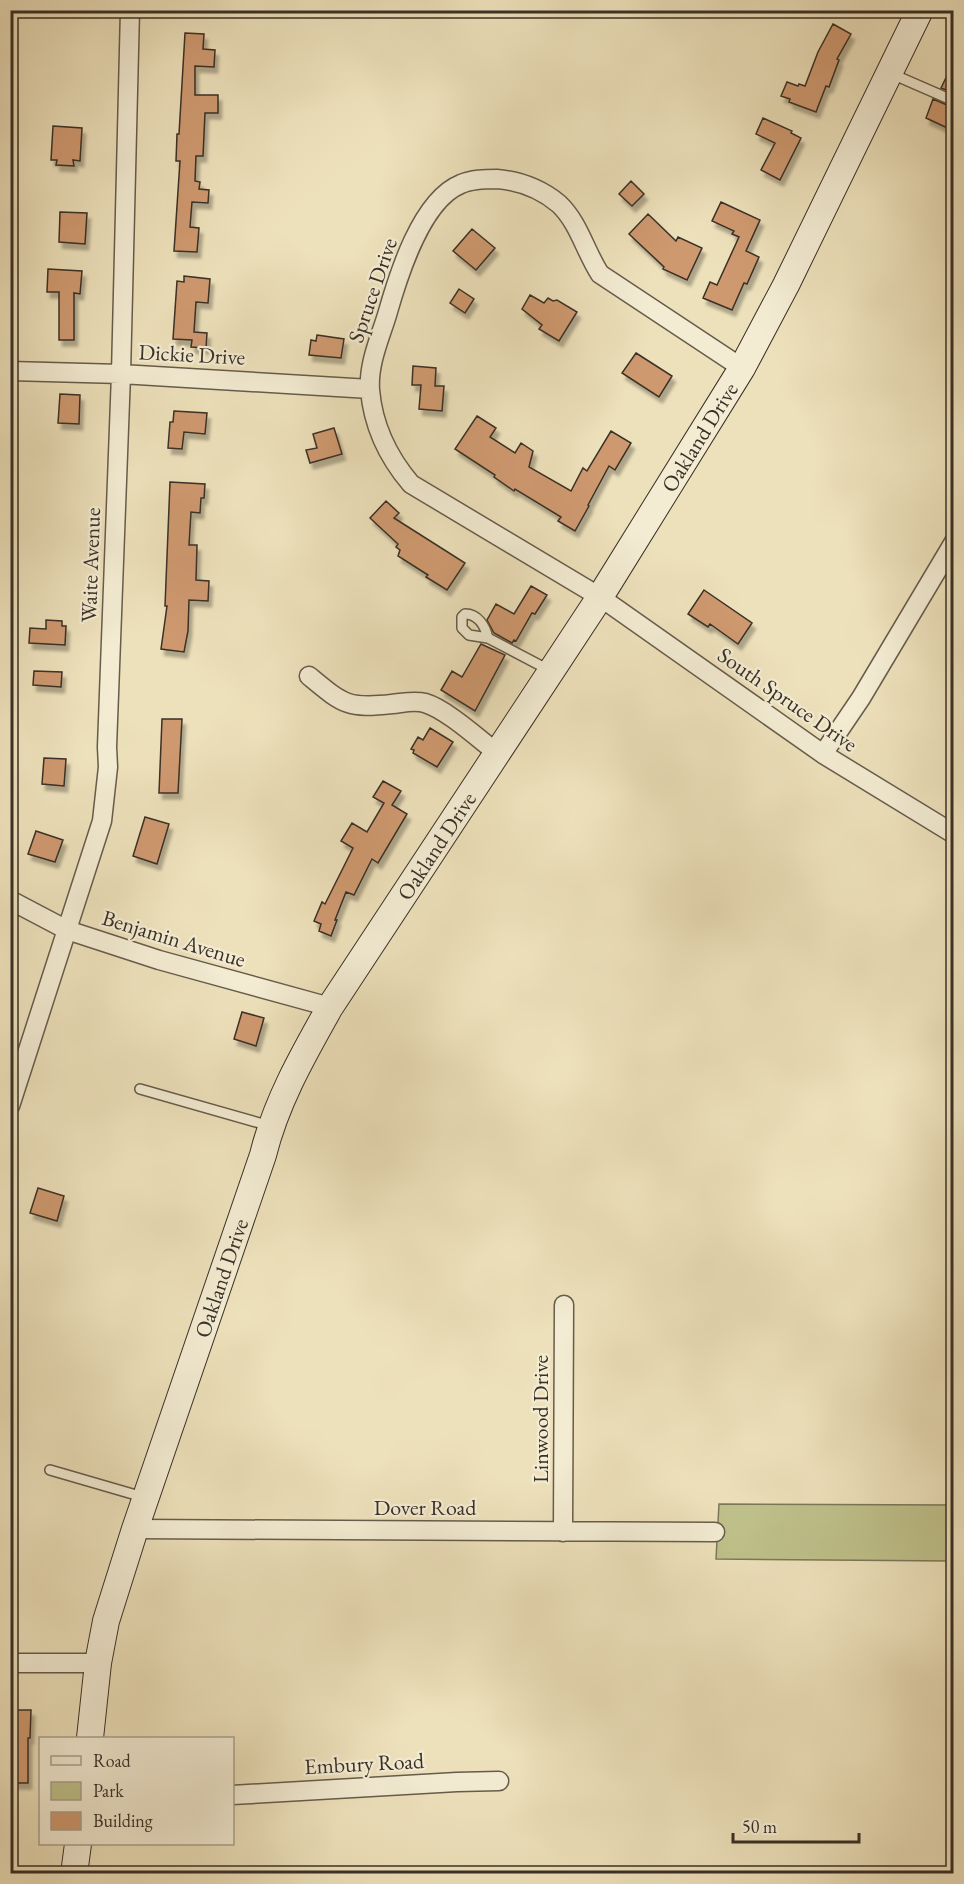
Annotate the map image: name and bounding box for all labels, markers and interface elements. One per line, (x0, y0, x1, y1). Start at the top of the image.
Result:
street label: Spruce Drive (341, 233, 404, 346)
street label: Dickie Drive (138, 337, 246, 372)
street label: Oakland Drive (655, 377, 745, 498)
street label: Waite Avenue (74, 507, 107, 623)
street label: South Spruce Drive (712, 640, 864, 759)
street label: Oakland Drive (390, 786, 483, 906)
street label: Benjamin Avenue (99, 903, 250, 974)
street label: Oakland Drive (188, 1214, 255, 1342)
street label: Linwood Drive (526, 1355, 555, 1483)
street label: Dover Road (374, 1493, 477, 1522)
legend (39, 1737, 234, 1845)
street label: Embury Road (303, 1746, 426, 1781)
text: Road (93, 1749, 132, 1772)
text: Park (93, 1779, 124, 1802)
scale bar (733, 1806, 859, 1844)
text: Building (93, 1809, 153, 1832)
text: 50 m (742, 1815, 777, 1838)

